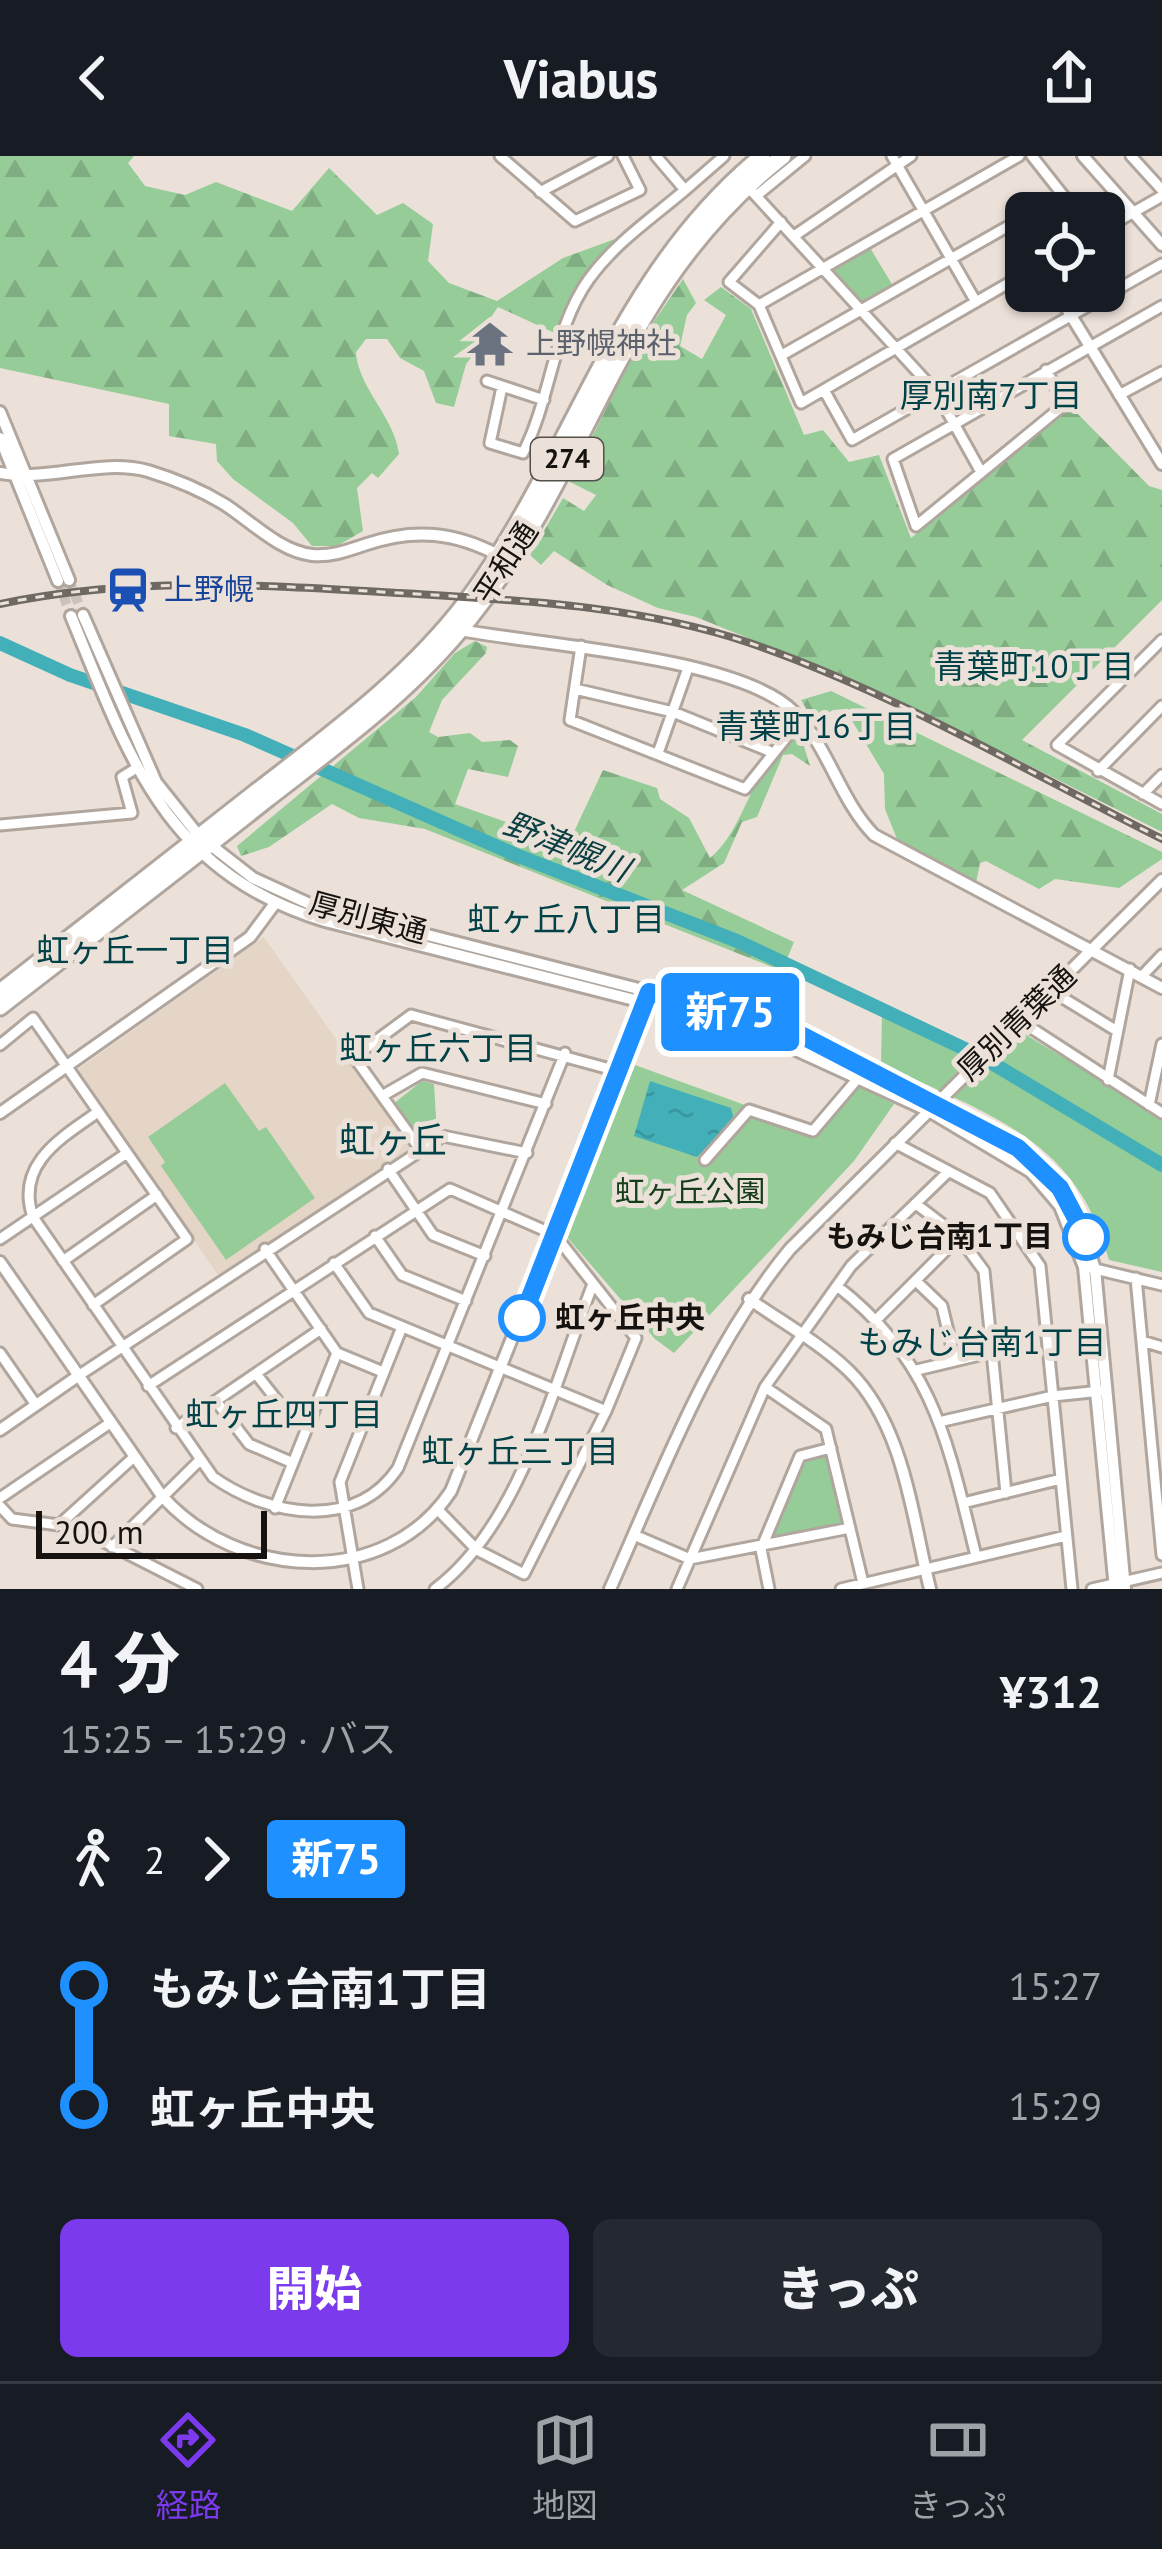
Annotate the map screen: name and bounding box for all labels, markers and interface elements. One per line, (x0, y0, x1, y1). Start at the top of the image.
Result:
text: Viabus (504, 43, 658, 113)
icon: back (60, 45, 126, 111)
icon: share (1036, 45, 1102, 111)
map controls (1005, 192, 1125, 312)
button: locate (1005, 192, 1125, 312)
temple icon: 上野幌神社 (465, 319, 515, 369)
place label: 上野幌神社 (526, 323, 676, 362)
district label: 厚別南7丁目 (900, 373, 1083, 416)
road number: 274 (531, 438, 603, 480)
street label: 平和通 (464, 514, 546, 611)
station icon: 上野幌 (103, 565, 153, 615)
place label: 上野幌 (164, 569, 254, 608)
district label: 青葉町10丁目 (934, 644, 1134, 687)
district label: 青葉町16丁目 (716, 704, 916, 747)
water label: 野津幌川 (498, 801, 639, 891)
street label: 厚別東通 (305, 882, 431, 951)
district label: 虹ヶ丘八丁目 (467, 897, 665, 940)
district label: 虹ヶ丘一丁目 (36, 928, 234, 971)
street label: 厚別青葉通 (948, 956, 1083, 1088)
line badge: 新75 (661, 973, 799, 1051)
text: 新75 (685, 984, 775, 1039)
district label: 虹ヶ丘六丁目 (339, 1026, 537, 1069)
district label: 虹ヶ丘 (339, 1116, 447, 1163)
park label: 虹ヶ丘公園 (615, 1171, 765, 1210)
marker: もみじ台南1丁目 (1064, 1215, 1108, 1259)
place label: もみじ台南1丁目 (826, 1216, 1053, 1255)
marker: 虹ヶ丘中央 (500, 1296, 544, 1340)
place label: 虹ヶ丘中央 (555, 1297, 705, 1336)
district label: もみじ台南1丁目 (858, 1320, 1107, 1363)
district label: 虹ヶ丘四丁目 (185, 1392, 383, 1435)
district label: 虹ヶ丘三丁目 (421, 1429, 619, 1472)
scale bar (36, 1505, 267, 1558)
text: 200 m (54, 1510, 144, 1553)
text: 4 分 (60, 1620, 180, 1705)
text: ¥312 (1000, 1662, 1102, 1720)
text: 15:25 – 15:29 · バス (60, 1713, 397, 1764)
icon: walk (60, 1826, 126, 1892)
icon: forward (183, 1826, 249, 1892)
text: 新75 (291, 1831, 381, 1886)
text: 2 (144, 1834, 165, 1885)
text: もみじ台南1丁目 (150, 1959, 491, 2017)
text: 15:27 (1008, 1960, 1102, 2011)
text: 虹ヶ丘中央 (150, 2079, 375, 2137)
text: 15:29 (1008, 2080, 1102, 2131)
button: 開始 (60, 2219, 569, 2357)
button: きっぷ (593, 2219, 1102, 2357)
tab: 経路 (155, 2407, 221, 2527)
tab: 地図 (532, 2407, 598, 2527)
tab: きっぷ (909, 2407, 1007, 2527)

